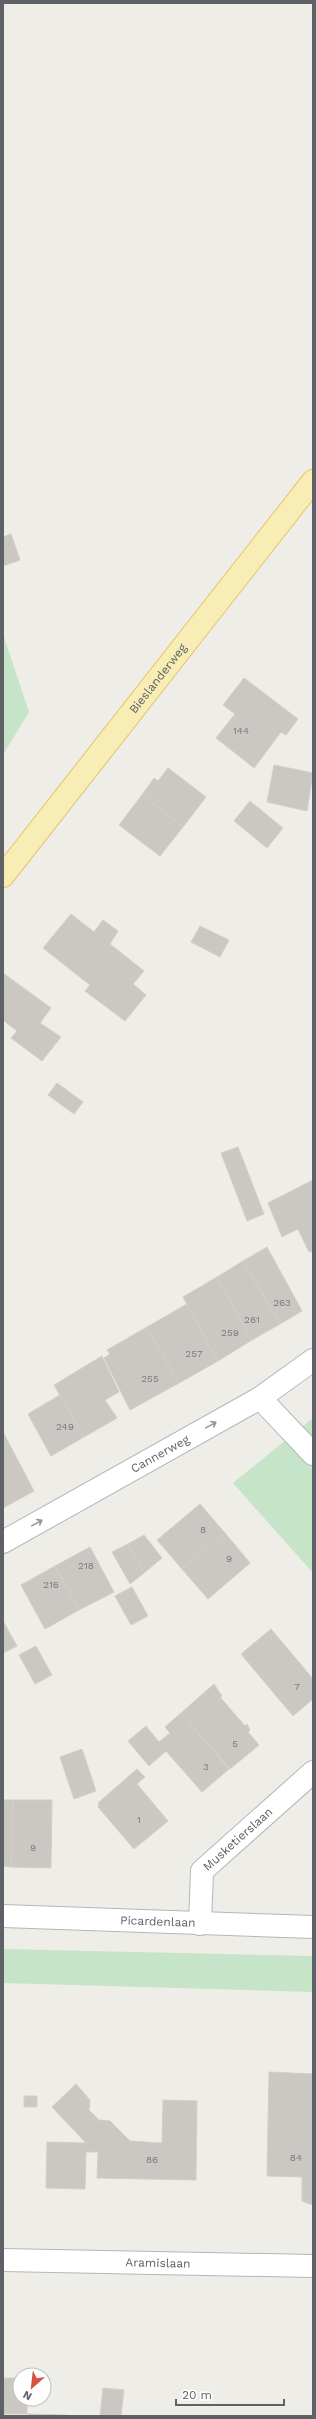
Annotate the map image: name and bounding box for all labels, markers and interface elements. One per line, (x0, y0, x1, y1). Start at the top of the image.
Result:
street label: Bieslanderweg (126, 640, 190, 716)
house number: 144 (233, 725, 249, 736)
house number: 263 (273, 1297, 291, 1308)
house number: 261 (244, 1314, 260, 1325)
house number: 259 (221, 1327, 239, 1338)
house number: 257 (185, 1348, 203, 1359)
house number: 255 (141, 1373, 159, 1384)
house number: 249 (56, 1421, 74, 1432)
one-way arrow (205, 1421, 217, 1428)
street label: Cannerweg (128, 1432, 192, 1476)
one-way arrow (31, 1519, 43, 1527)
house number: 8 (200, 1524, 206, 1535)
house number: 9 (226, 1553, 232, 1564)
house number: 218 (78, 1560, 94, 1571)
house number: 216 (43, 1579, 59, 1590)
house number: 7 (294, 1681, 300, 1692)
house number: 5 (232, 1738, 238, 1749)
house number: 3 (203, 1761, 209, 1772)
street label: Musketierslaan (200, 1805, 275, 1874)
house number: 1 (137, 1814, 141, 1825)
house number: 9 (30, 1842, 36, 1853)
street label: Picardenlaan (120, 1913, 196, 1930)
house number: 84 (290, 2152, 302, 2163)
house number: 86 (146, 2154, 158, 2165)
street label: Aramislaan (125, 2255, 191, 2271)
north arrow (12, 2367, 52, 2407)
scale bar (176, 2381, 284, 2407)
text: N (21, 2388, 34, 2403)
text: 20 m (182, 2388, 212, 2402)

